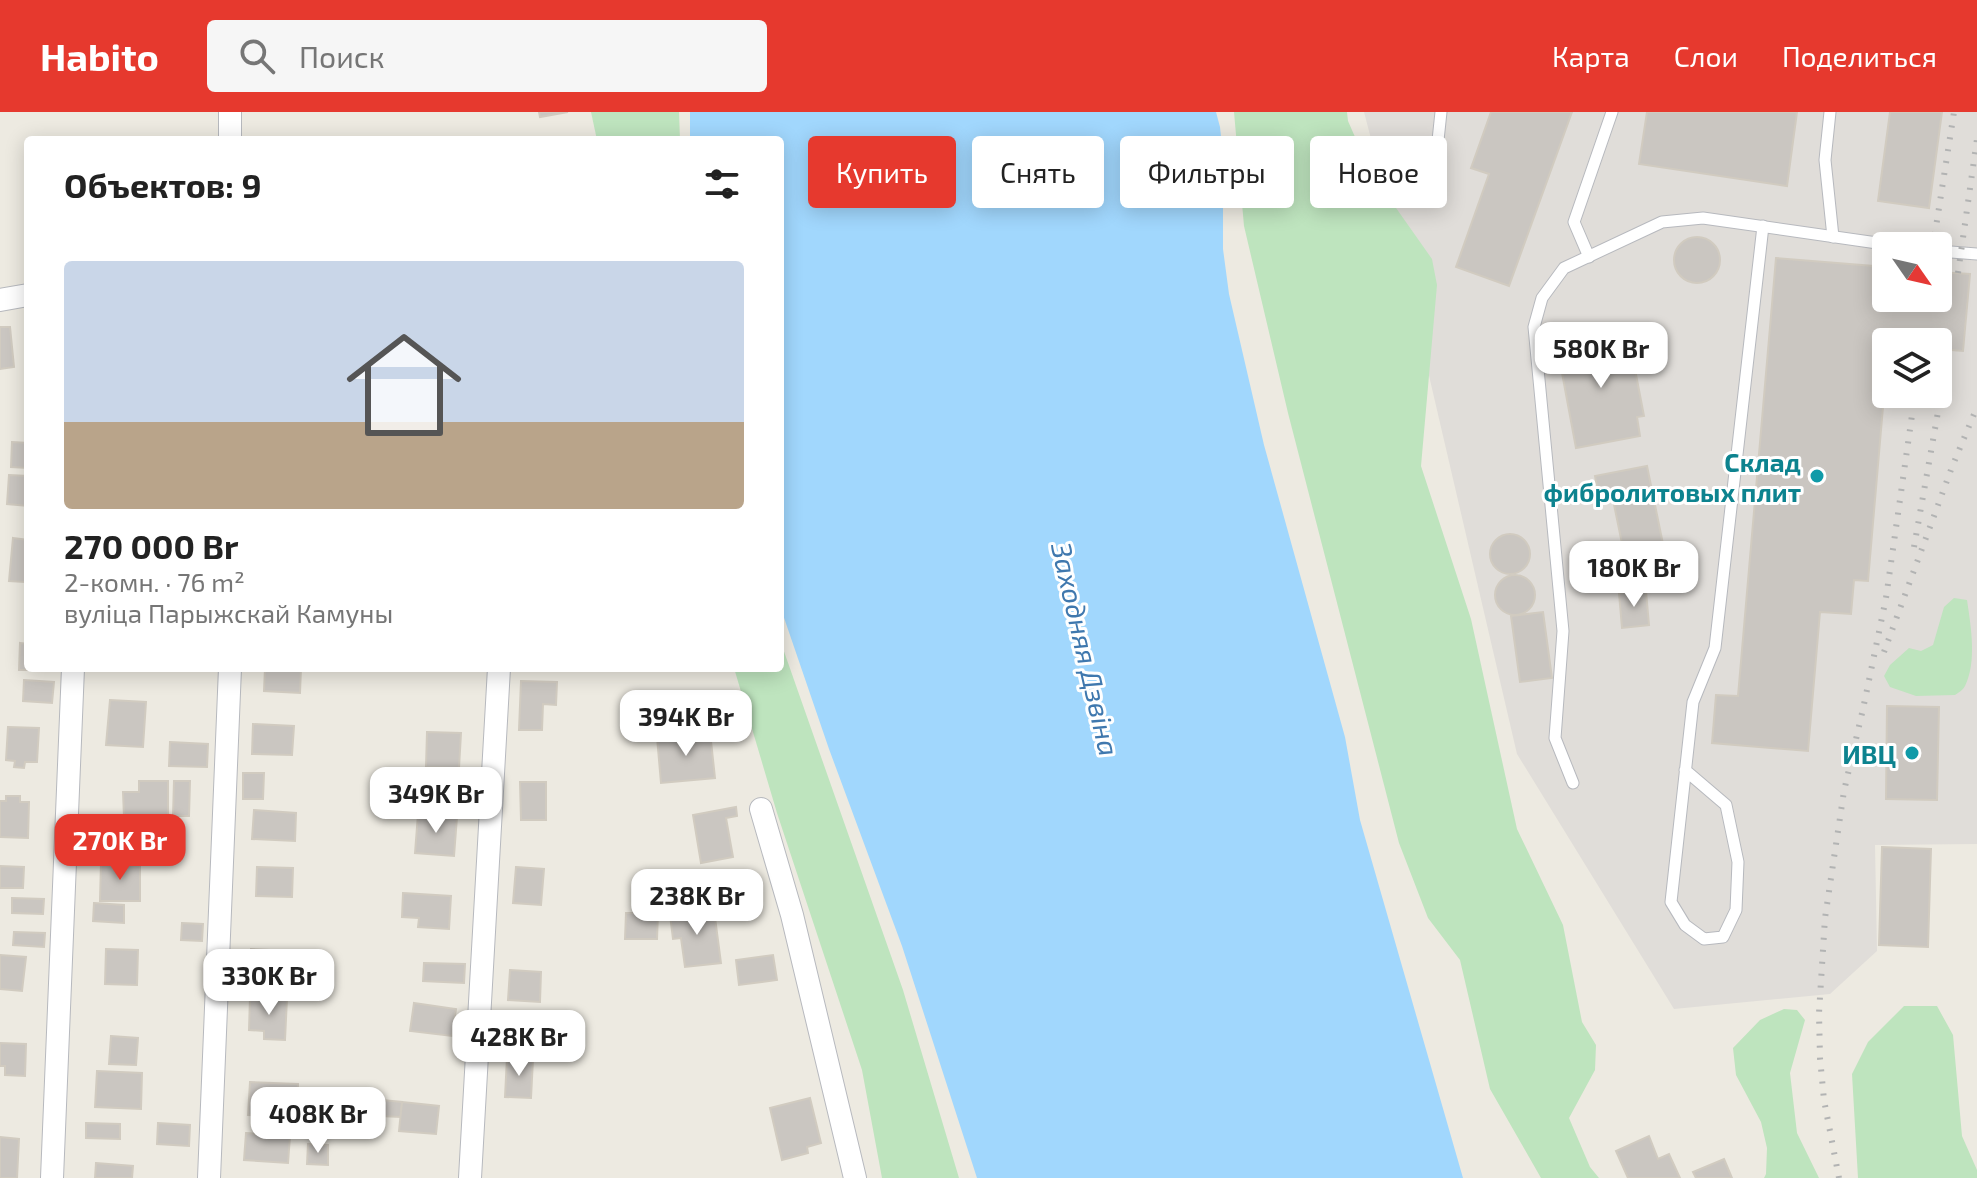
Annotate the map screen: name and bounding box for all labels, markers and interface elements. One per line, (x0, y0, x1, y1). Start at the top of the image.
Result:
search box (207, 20, 767, 92)
text: Habito (40, 33, 159, 79)
icon: search (235, 34, 279, 78)
text: Поиск (299, 38, 385, 74)
text: Карта (1552, 39, 1630, 73)
text: Слои (1674, 39, 1738, 73)
text: Поделиться (1782, 39, 1937, 73)
chip: Купить (808, 136, 956, 208)
chip: Снять (972, 136, 1104, 208)
chip: Фильтры (1120, 136, 1294, 208)
chip: Новое (1310, 136, 1447, 208)
icon: filters (700, 162, 744, 206)
text: Объектов: 9 (64, 164, 262, 205)
north arrow (1872, 232, 1952, 312)
map controls (1872, 232, 1952, 408)
icon: home (332, 313, 476, 457)
pin: 580K Br (1527, 322, 1675, 390)
button: layers (1872, 328, 1952, 408)
text: 580K Br (1553, 332, 1649, 363)
place label: Склад фибролитовых плит (1544, 446, 1801, 507)
marker: Склад фибролитовых плит (1808, 467, 1826, 485)
text: 270 000 Br (64, 525, 239, 566)
water label: Заходняя Дзвіна (1045, 538, 1127, 759)
pin: 180K Br (1560, 541, 1708, 609)
text: 180K Br (1587, 551, 1681, 582)
text: 2-комн. · 76 m² (64, 566, 245, 597)
text: вуліца Парыжскай Камуны (64, 597, 393, 628)
pin: 394K Br (612, 690, 760, 758)
text: 394K Br (638, 700, 734, 731)
place label: ИВЦ (1842, 738, 1896, 769)
marker: ИВЦ (1903, 744, 1921, 762)
pin: 349K Br (362, 767, 510, 835)
text: 349K Br (388, 777, 484, 808)
pin: 270K Br (46, 814, 194, 882)
text: 270K Br (73, 824, 167, 855)
pin: 238K Br (623, 869, 771, 937)
text: 238K Br (649, 879, 745, 910)
pin: 330K Br (195, 949, 343, 1017)
text: 330K Br (221, 959, 317, 990)
pin: 428K Br (445, 1010, 593, 1078)
text: 428K Br (470, 1020, 568, 1051)
pin: 408K Br (244, 1087, 392, 1155)
text: 408K Br (269, 1097, 367, 1128)

